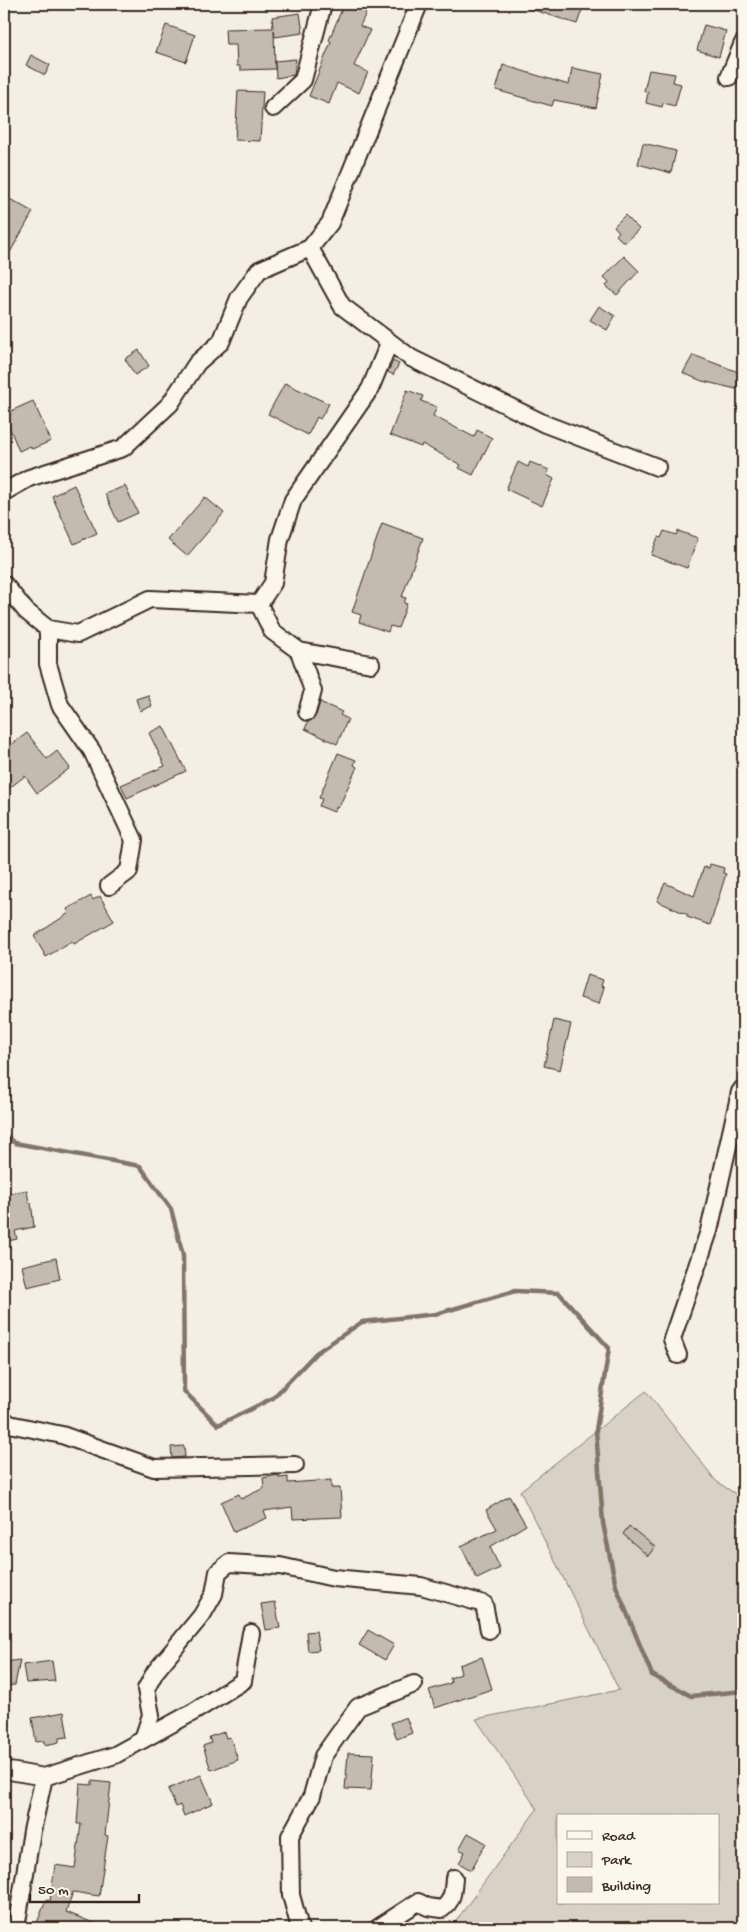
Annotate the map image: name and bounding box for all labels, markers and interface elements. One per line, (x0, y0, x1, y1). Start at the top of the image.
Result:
legend (557, 1814, 720, 1904)
text: Road (602, 1828, 636, 1846)
text: Park (601, 1852, 632, 1870)
scale bar (30, 1872, 139, 1904)
text: Building (601, 1878, 651, 1896)
text: 50 m (38, 1882, 69, 1900)

